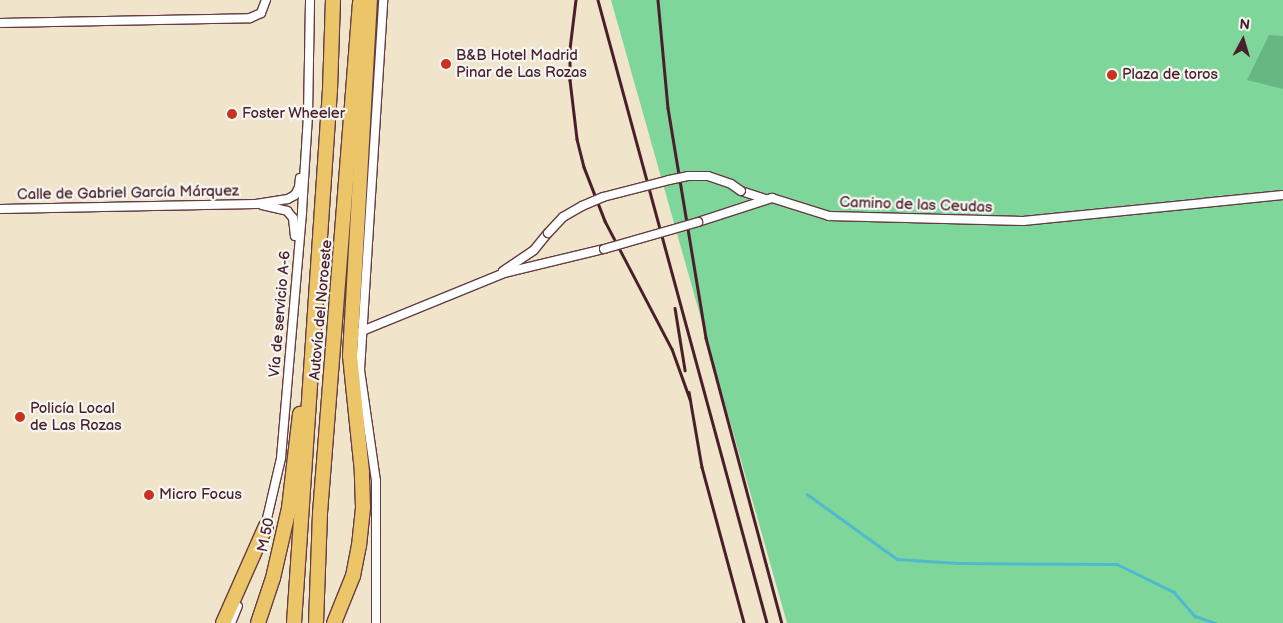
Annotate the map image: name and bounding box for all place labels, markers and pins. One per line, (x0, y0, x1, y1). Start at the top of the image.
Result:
place label: B&B Hotel Madrid Pinar de Las Rozas (456, 46, 587, 81)
marker: B&B Hotel Madrid Pinar de Las Rozas (440, 58, 452, 70)
place label: Plaza de toros (1122, 66, 1218, 84)
marker: Plaza de toros (1106, 69, 1118, 81)
place label: Foster Wheeler (242, 105, 346, 123)
marker: Foster Wheeler (226, 108, 238, 120)
place label: Policía Local de Las Rozas (30, 399, 122, 434)
marker: Policía Local de Las Rozas (14, 411, 26, 423)
place label: Micro Focus (159, 486, 242, 504)
marker: Micro Focus (143, 489, 155, 501)

